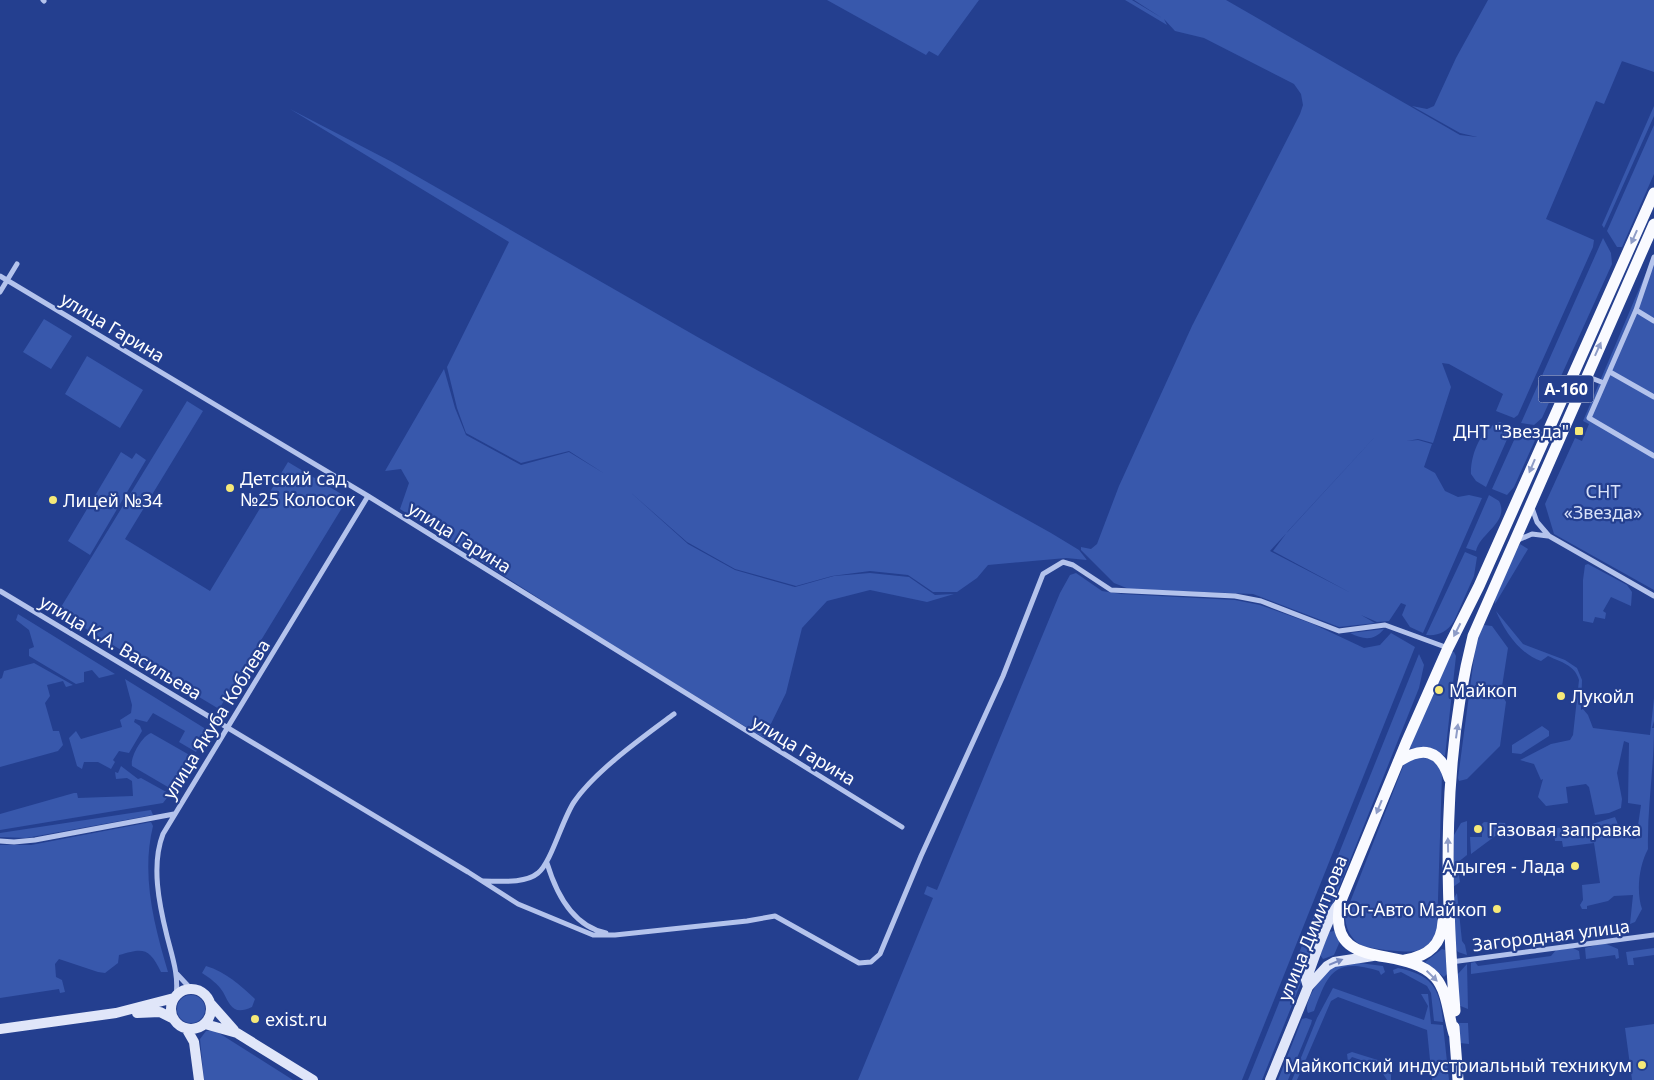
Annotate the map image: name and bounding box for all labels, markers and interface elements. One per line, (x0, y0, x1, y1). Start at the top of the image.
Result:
one-way arrow (1630, 230, 1638, 244)
street label: улица Гарина (57, 286, 169, 368)
one-way arrow (1595, 342, 1603, 356)
road number: А-160 (1538, 376, 1594, 402)
place label: ДНТ "Звезда" (1453, 419, 1569, 443)
marker: ДНТ "Звезда" (1573, 425, 1585, 437)
one-way arrow (1528, 459, 1536, 473)
place label: Детский сад №25 Колосок (240, 466, 356, 511)
park label: СНТ «Звезда» (1564, 479, 1642, 524)
marker: Детский сад №25 Колосок (224, 482, 236, 494)
place label: Лицей №34 (63, 488, 163, 512)
marker: Лицей №34 (47, 494, 59, 506)
street label: улица Гарина (404, 496, 516, 578)
street label: улица К.А. Васильева (36, 589, 206, 705)
one-way arrow (1453, 622, 1461, 637)
street label: улица Якуба Коблева (157, 634, 275, 804)
place label: Майкоп (1449, 678, 1517, 702)
marker: Майкоп (1433, 684, 1445, 696)
place label: Лукойл (1571, 684, 1634, 708)
marker: Лукойл (1555, 690, 1567, 702)
street label: улица Гарина (748, 709, 860, 791)
one-way arrow (1453, 723, 1461, 739)
one-way arrow (1375, 800, 1383, 814)
place label: Газовая заправка (1488, 817, 1641, 841)
marker: Газовая заправка (1472, 823, 1484, 835)
one-way arrow (1443, 836, 1451, 852)
street label: улица Димитрова (1272, 852, 1352, 1004)
place label: Адыгея - Лада (1442, 854, 1565, 878)
marker: Адыгея - Лада (1569, 860, 1581, 872)
place label: Юг-Авто Майкоп (1342, 897, 1487, 921)
marker: Юг-Авто Майкоп (1491, 903, 1503, 915)
street label: Загородная улица (1471, 913, 1631, 957)
one-way arrow (1329, 958, 1344, 966)
one-way arrow (1426, 970, 1438, 982)
place label: exist.ru (265, 1007, 327, 1031)
marker: exist.ru (249, 1013, 261, 1025)
place label: Майкопский индустриальный техникум (1284, 1053, 1632, 1077)
marker: Майкопский индустриальный техникум (1636, 1059, 1648, 1071)

